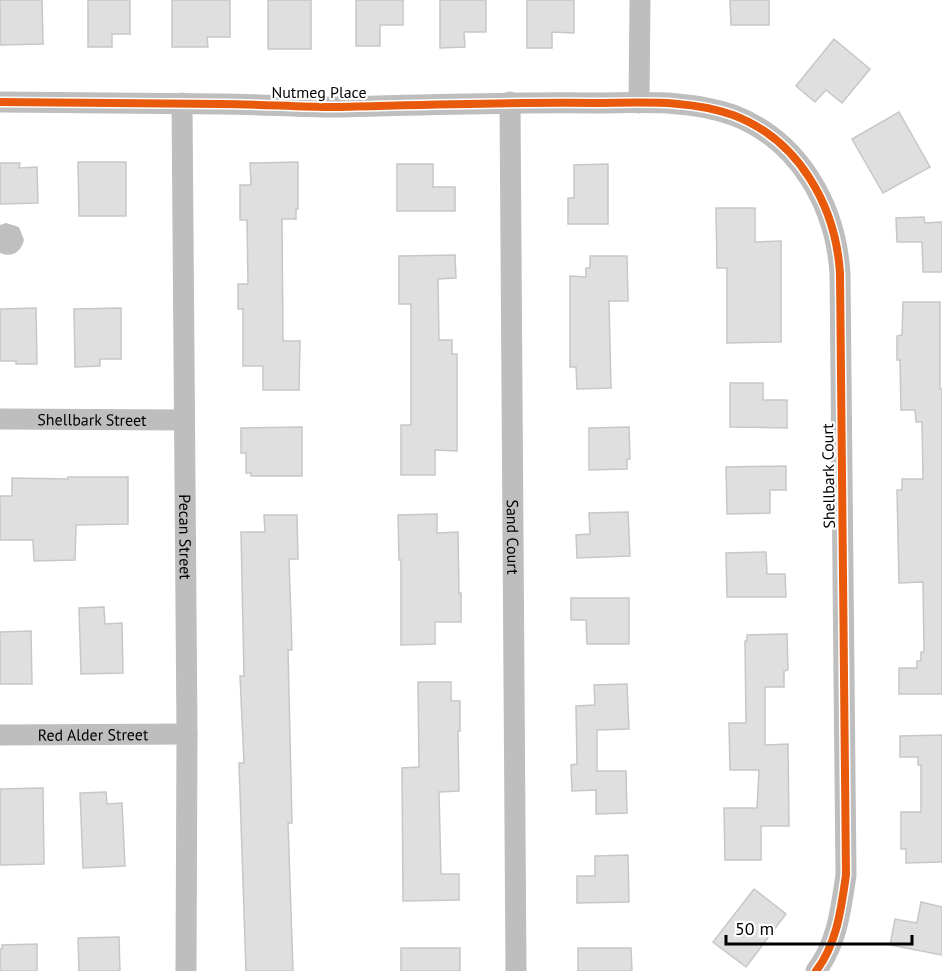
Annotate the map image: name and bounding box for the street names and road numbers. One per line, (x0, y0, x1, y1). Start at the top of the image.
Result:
street label: Nutmeg Place (271, 82, 367, 102)
street label: Shellbark Street (37, 409, 147, 430)
street label: Shellbark Court (817, 423, 839, 529)
street label: Pecan Street (175, 494, 196, 580)
street label: Sand Court (503, 499, 523, 575)
street label: Red Alder Street (38, 724, 149, 745)

